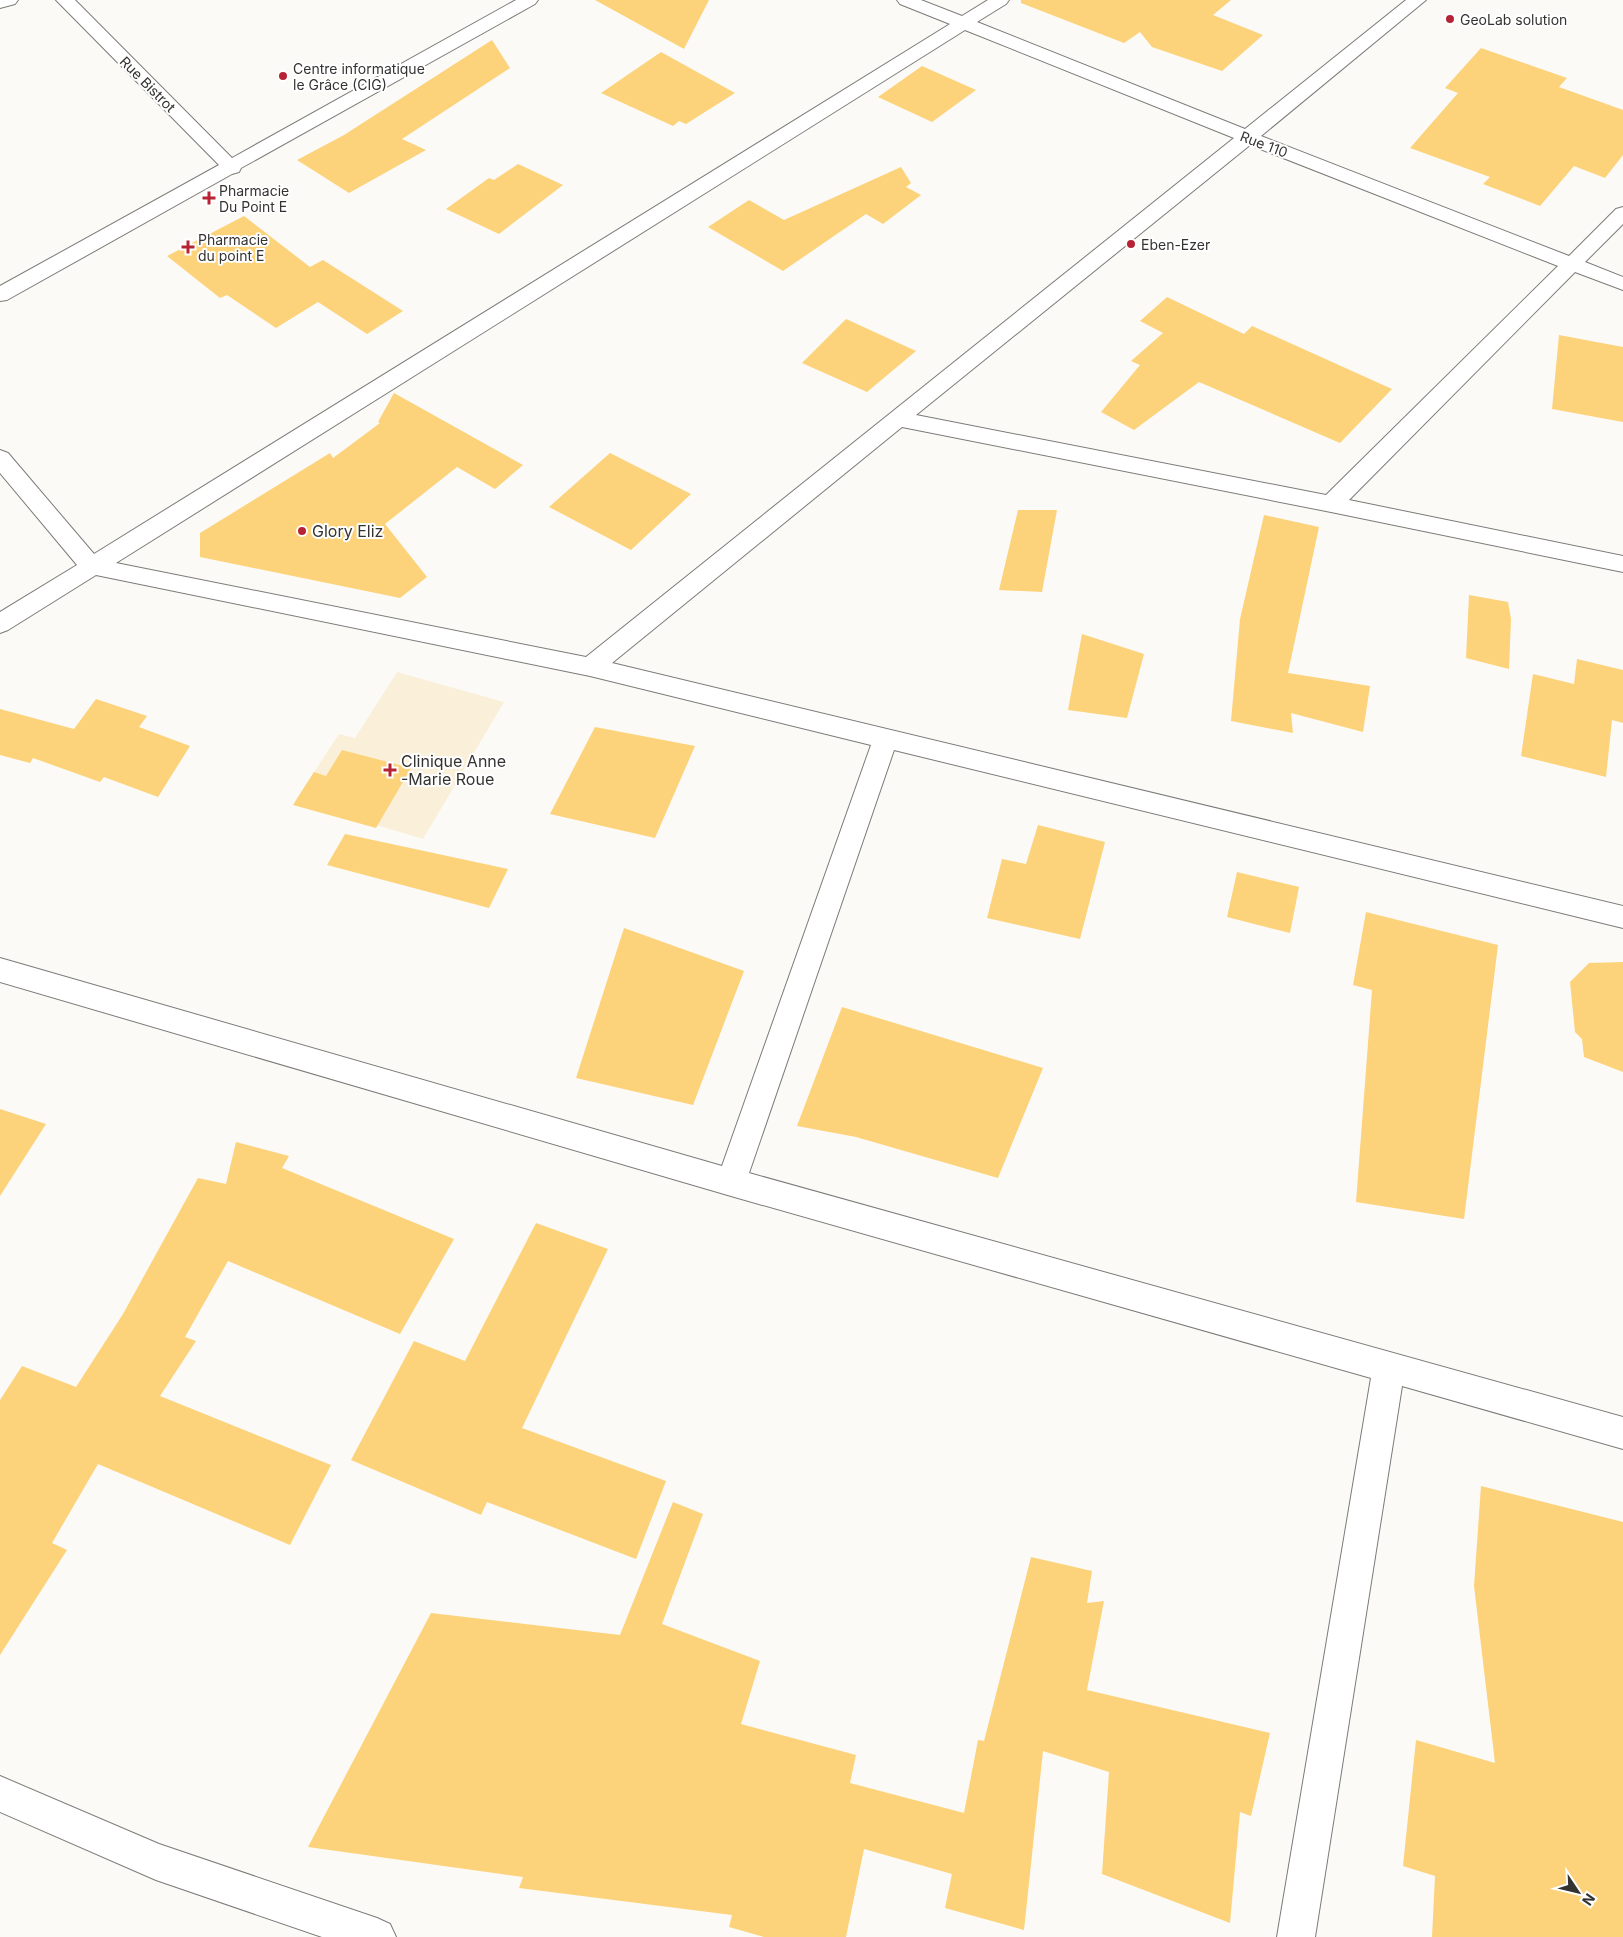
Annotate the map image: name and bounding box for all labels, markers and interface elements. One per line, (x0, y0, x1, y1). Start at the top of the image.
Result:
place label: GeoLab solution (1460, 11, 1567, 28)
marker: GeoLab solution (1444, 13, 1456, 25)
street label: Rue Bistrot (117, 53, 180, 116)
place label: Centre informatique le Grâce (CIG) (293, 60, 425, 93)
marker: Centre informatique le Grâce (CIG) (277, 70, 289, 82)
street label: Rue 110 (1238, 127, 1290, 161)
place label: Pharmacie Du Point E (219, 182, 289, 215)
marker: Pharmacie Du Point E (203, 192, 215, 204)
place label: Pharmacie du point E (198, 231, 268, 264)
place label: Eben-Ezer (1141, 236, 1210, 253)
marker: Eben-Ezer (1125, 238, 1137, 250)
marker: Pharmacie du point E (182, 241, 194, 253)
place label: Glory Eliz (312, 521, 383, 541)
marker: Glory Eliz (296, 525, 308, 537)
place label: Clinique Anne -Marie Roue (401, 751, 506, 789)
marker: Clinique Anne -Marie Roue (383, 763, 397, 777)
north arrow (1553, 1867, 1603, 1917)
text: N (1579, 1890, 1599, 1909)

